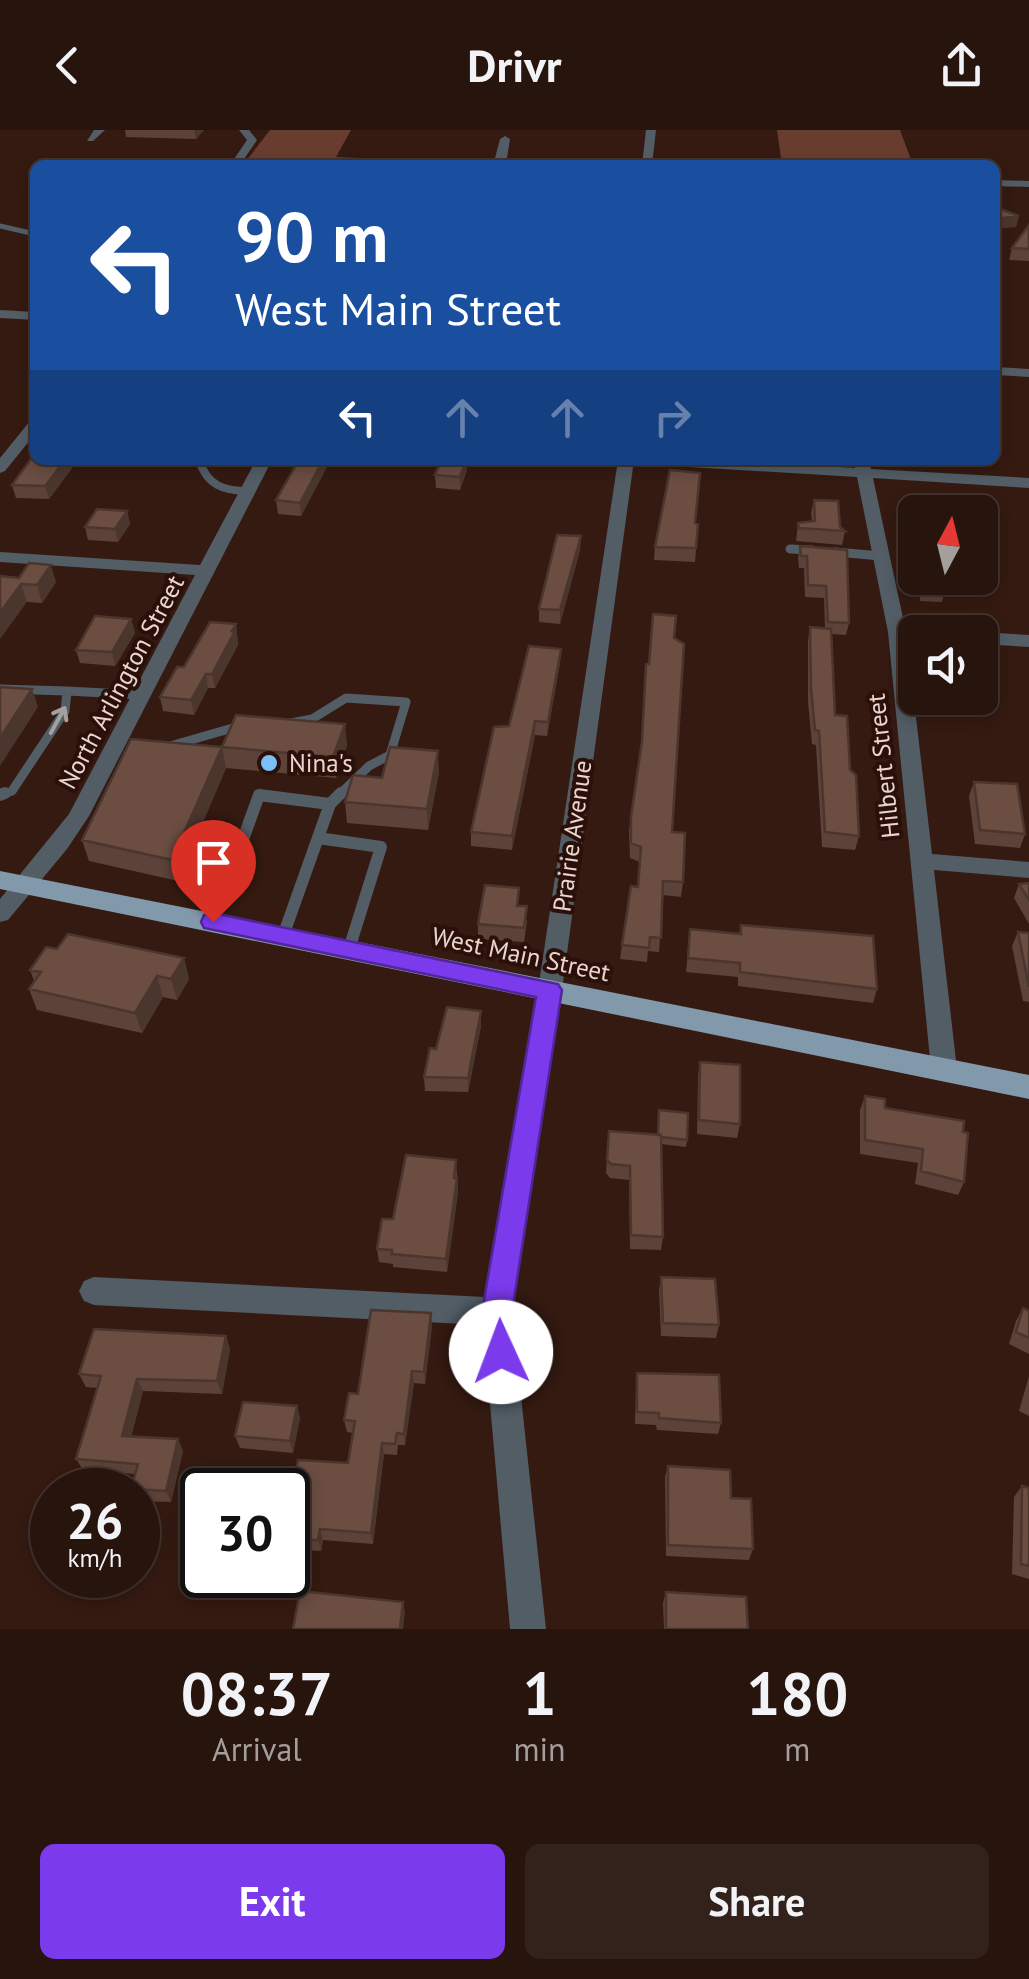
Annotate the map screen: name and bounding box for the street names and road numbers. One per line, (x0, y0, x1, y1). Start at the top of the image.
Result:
street label: North Arlington Street (51, 569, 191, 794)
street label: Hilbert Street (859, 692, 907, 840)
street label: Prairie Avenue (546, 758, 598, 914)
street label: West Main Street (429, 920, 613, 989)

